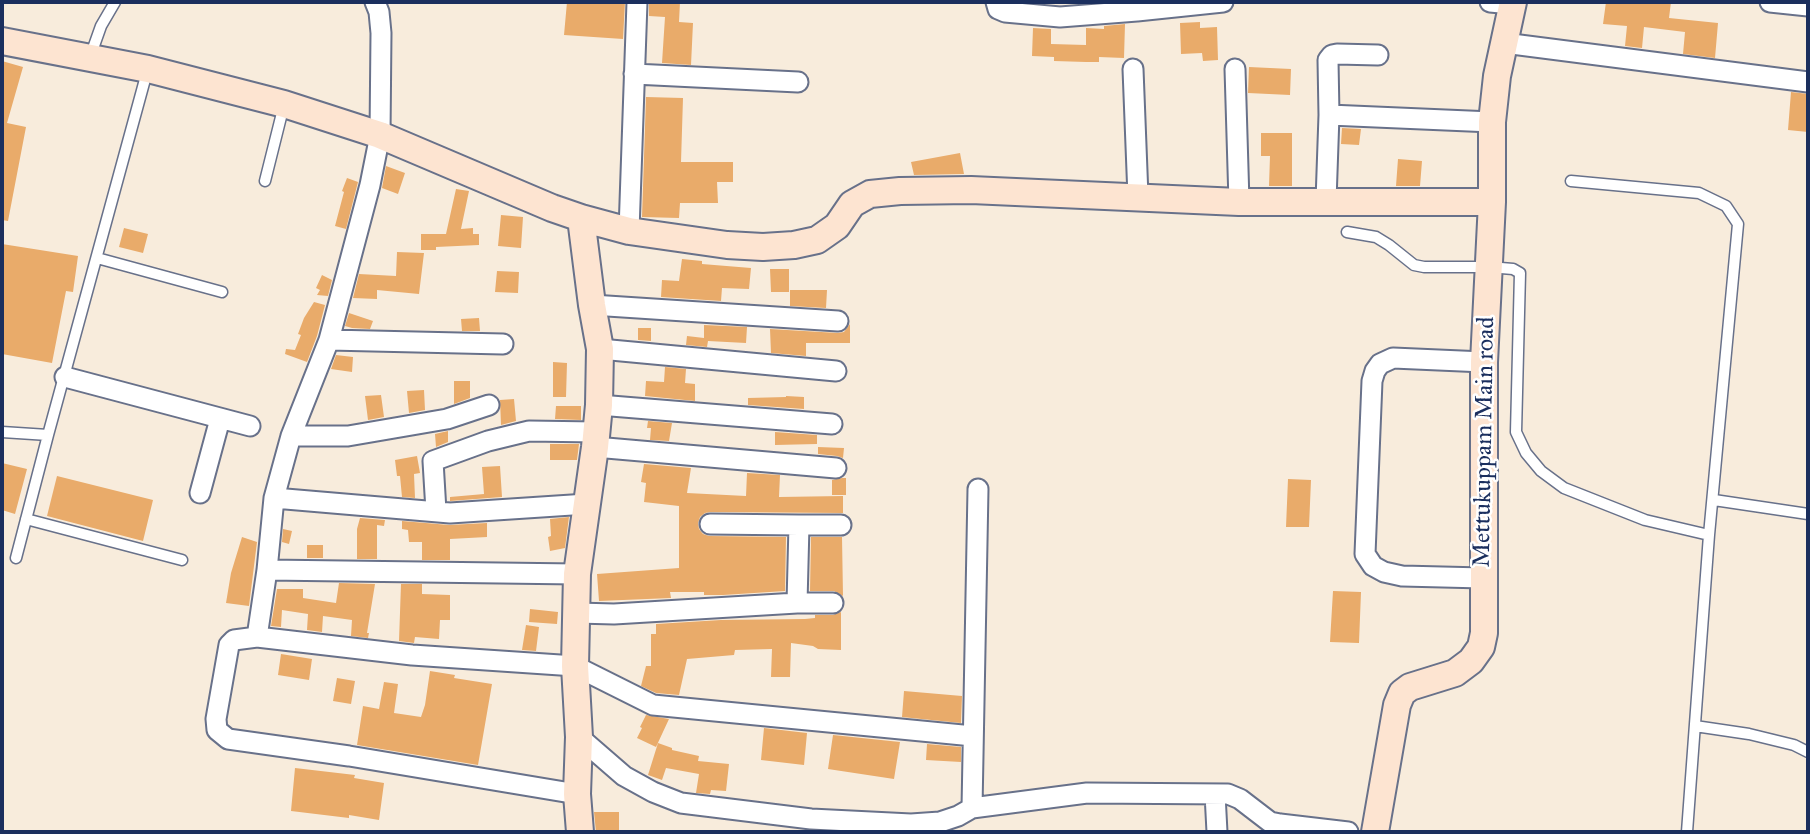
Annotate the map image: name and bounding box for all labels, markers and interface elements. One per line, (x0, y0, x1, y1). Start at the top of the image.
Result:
street label: Mettukuppam Main road (1468, 316, 1502, 568)

